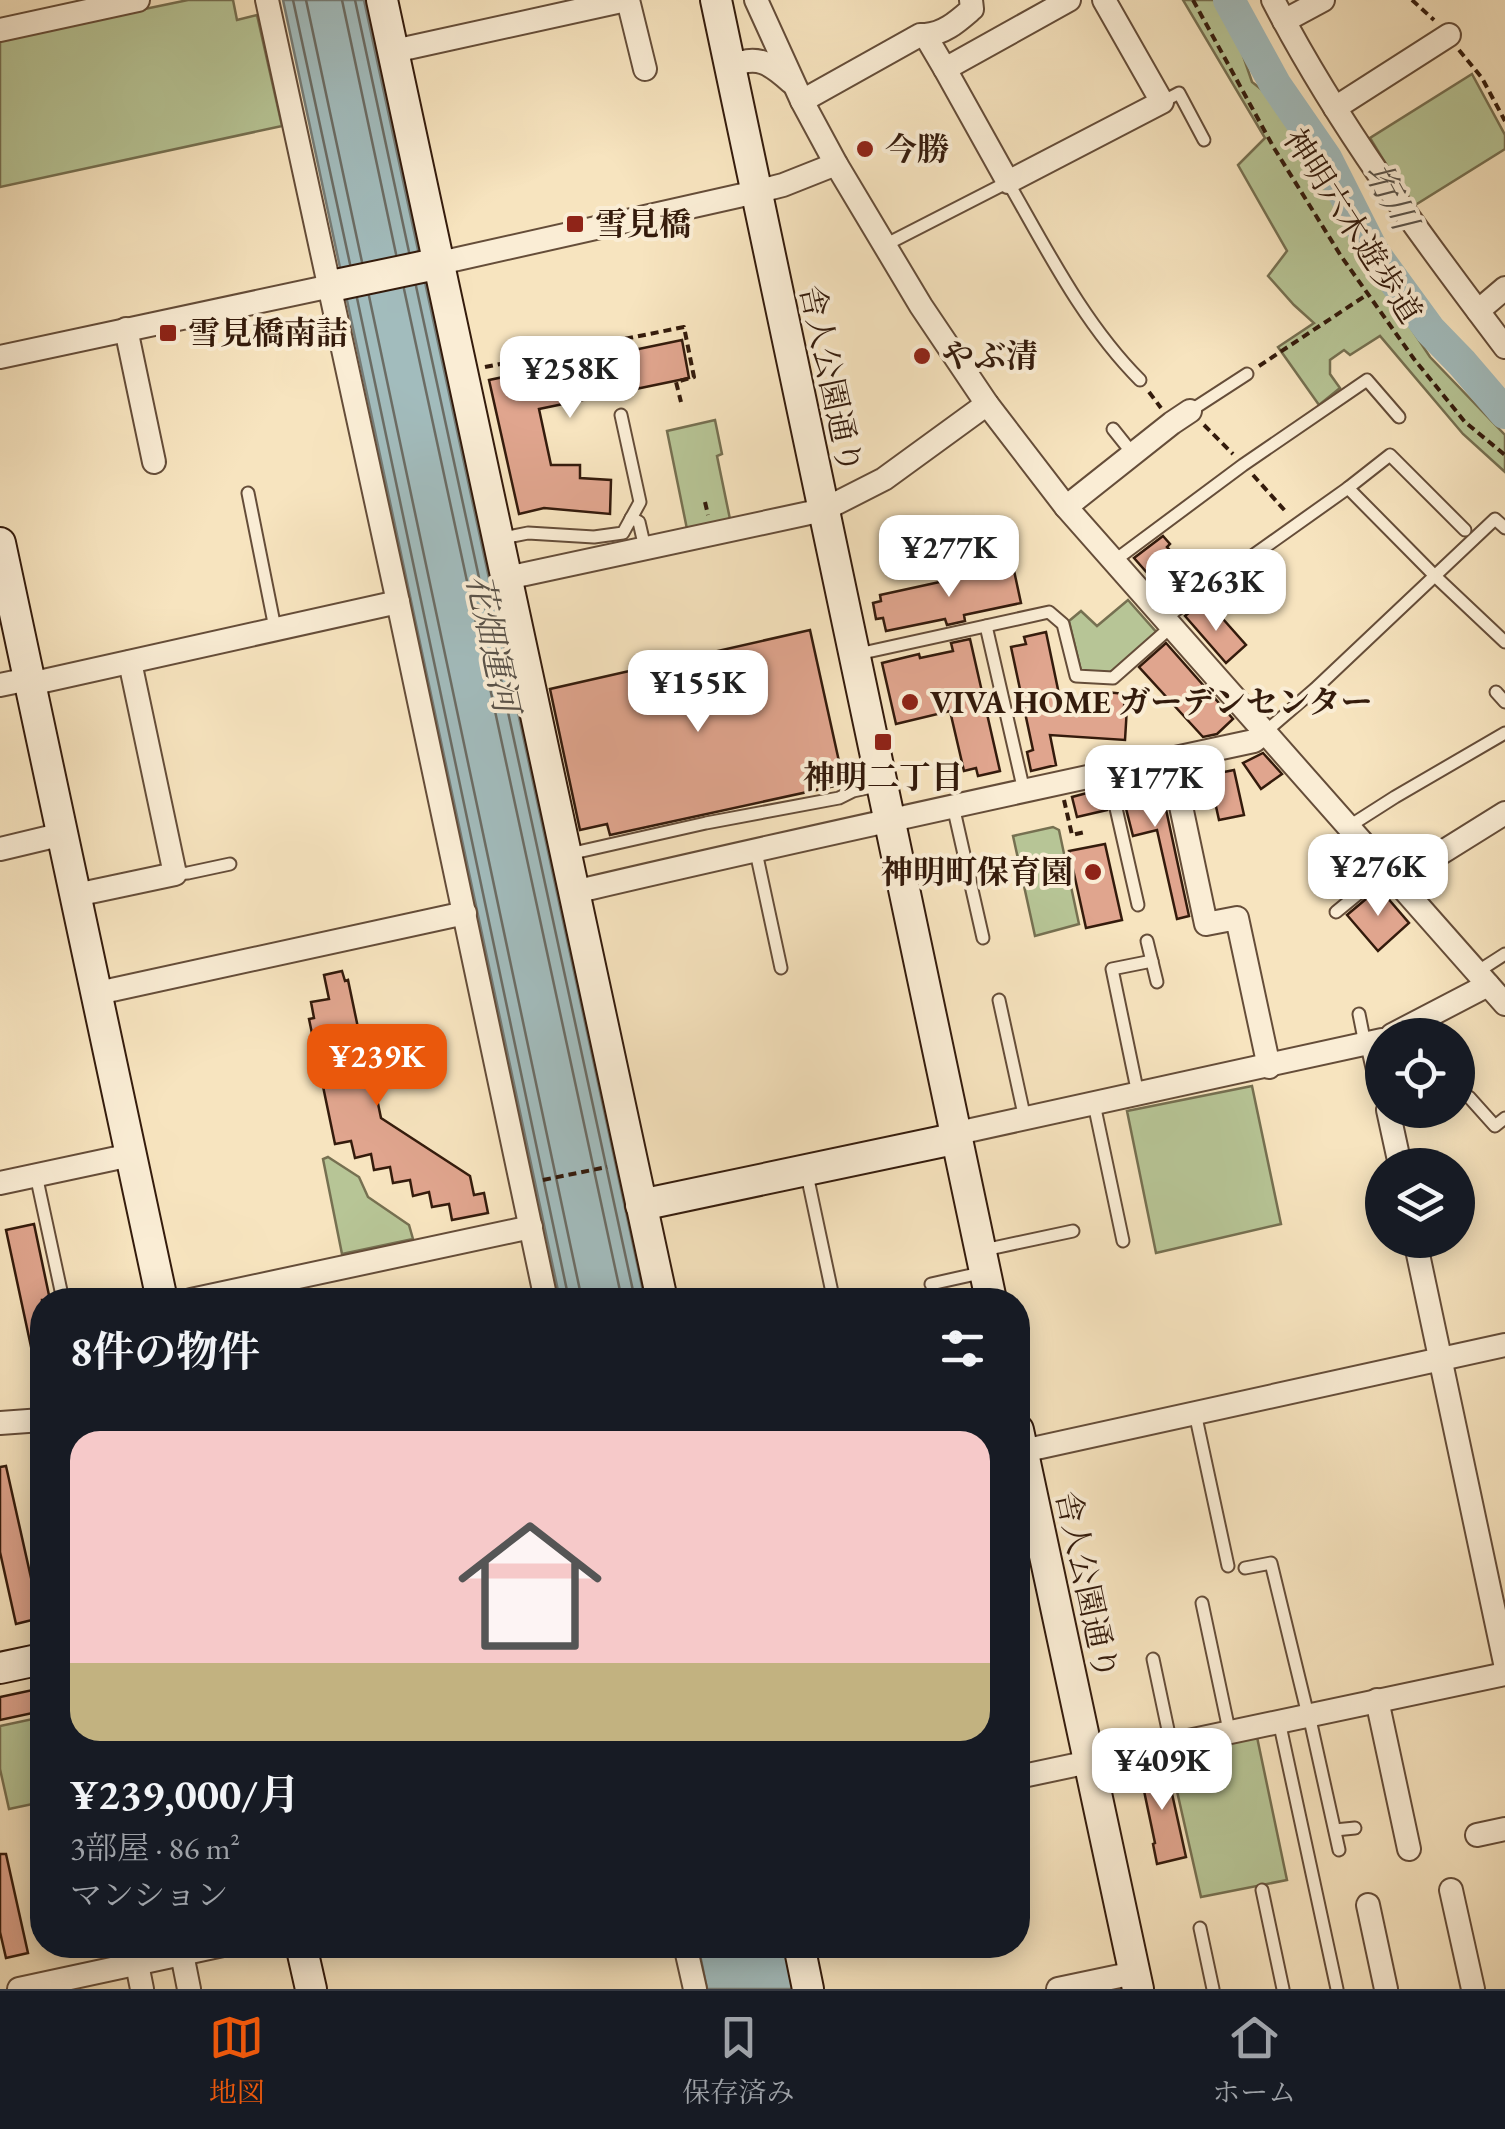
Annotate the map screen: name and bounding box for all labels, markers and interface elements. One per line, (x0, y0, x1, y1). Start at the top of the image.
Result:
street label: 神明六木遊歩道 (1274, 121, 1432, 331)
place label: 今勝 (885, 128, 949, 170)
marker: 今勝 (854, 138, 876, 160)
water label: 垳川 (1355, 154, 1430, 241)
place label: 雪見橋 (595, 203, 691, 245)
marker: 雪見橋 (564, 213, 586, 235)
street label: 舎人公園通り (790, 281, 872, 477)
place label: 雪見橋南詰 (188, 312, 348, 354)
marker: 雪見橋南詰 (157, 322, 179, 344)
place label: やぶ清 (942, 335, 1038, 377)
pin: ¥258K (500, 336, 640, 421)
marker: やぶ清 (911, 345, 933, 367)
text: ¥258K (522, 347, 618, 389)
pin: ¥277K (879, 515, 1019, 600)
text: ¥277K (901, 526, 997, 568)
pin: ¥263K (1146, 549, 1286, 634)
text: ¥263K (1168, 560, 1264, 602)
water label: 花畑運河 (457, 570, 531, 722)
pin: ¥155K (628, 650, 768, 735)
text: ¥155K (650, 661, 746, 703)
place label: VIVA HOME ガーデンセンター (930, 681, 1372, 723)
marker: VIVA HOME ガーデンセンター (899, 691, 921, 713)
marker: 神明二丁目 (872, 731, 894, 753)
pin: ¥177K (1085, 745, 1225, 830)
place label: 神明二丁目 (803, 756, 963, 798)
text: ¥177K (1107, 756, 1203, 798)
pin: ¥276K (1308, 834, 1448, 919)
text: ¥276K (1330, 845, 1426, 887)
place label: 神明町保育園 (881, 851, 1073, 893)
marker: 神明町保育園 (1082, 861, 1104, 883)
map controls (1365, 1018, 1475, 1258)
button: locate (1365, 1018, 1475, 1128)
pin: ¥239K (307, 1024, 447, 1109)
text: ¥239K (329, 1035, 425, 1077)
button: layers (1365, 1148, 1475, 1258)
icon: filters (935, 1321, 990, 1376)
text: 8件の物件 (70, 1324, 260, 1379)
street label: 舎人公園通り (1046, 1487, 1128, 1683)
icon: home (440, 1496, 620, 1676)
pin: ¥409K (1092, 1728, 1232, 1813)
text: ¥409K (1114, 1739, 1210, 1781)
text: ¥239,000/月 (70, 1767, 300, 1822)
text: 3部屋 · 86 m² (70, 1827, 240, 1869)
text: マンション (70, 1874, 229, 1916)
tab: 地図 (209, 2010, 265, 2110)
tab: 保存済み (682, 2010, 794, 2110)
tab: ホーム (1212, 2010, 1296, 2110)

